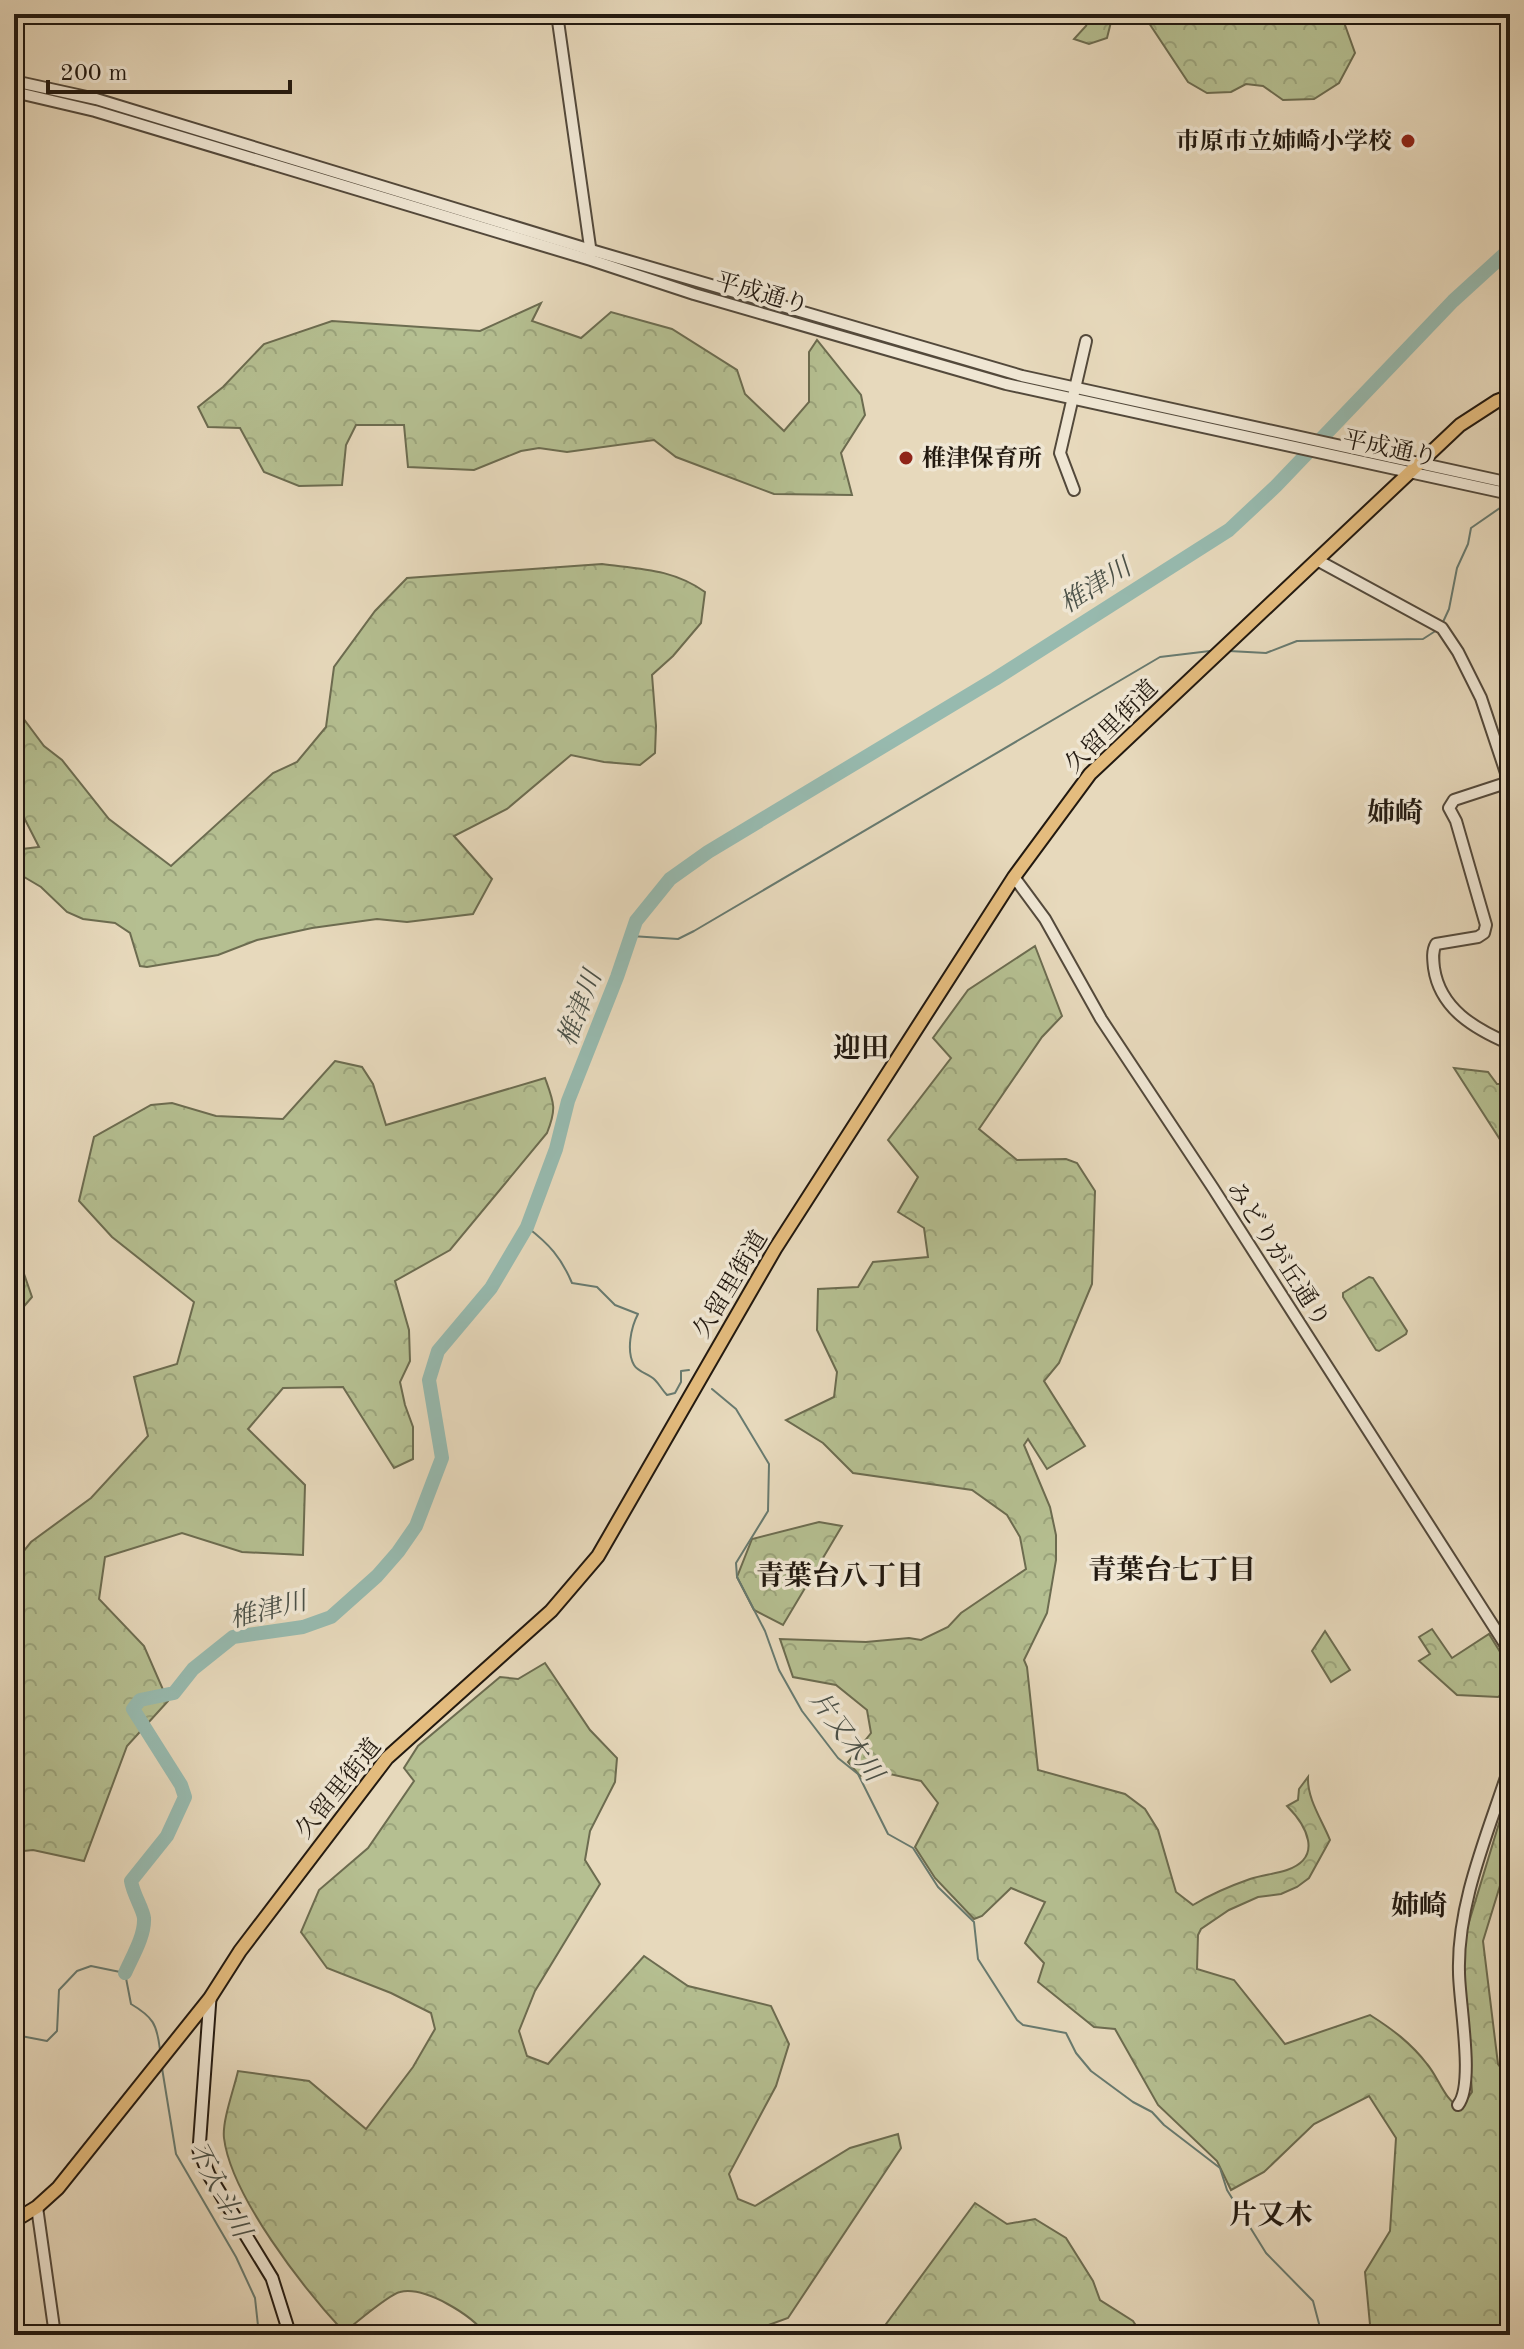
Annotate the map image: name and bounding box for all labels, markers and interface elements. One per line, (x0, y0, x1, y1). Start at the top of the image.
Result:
scale bar (48, 44, 290, 94)
text: 200 m (60, 62, 128, 86)
place label: 市原市立姉崎小学校 (1176, 128, 1392, 155)
marker: 市原市立姉崎小学校 (1399, 132, 1417, 150)
street label: 平成通り (712, 267, 812, 320)
street label: 平成通り (1340, 425, 1440, 472)
place label: 椎津保育所 (922, 445, 1042, 472)
marker: 椎津保育所 (897, 449, 915, 467)
water label: 椎津川 (1055, 552, 1139, 618)
street label: 久留里街道 (1059, 674, 1163, 778)
district label: 姉崎 (1367, 797, 1423, 829)
water label: 椎津川 (553, 964, 608, 1050)
district label: 迎田 (833, 1033, 889, 1064)
street label: みどりが丘通り (1222, 1177, 1335, 1332)
street label: 久留里街道 (688, 1226, 773, 1343)
district label: 青葉台七丁目 (1088, 1555, 1256, 1586)
district label: 青葉台八丁目 (756, 1561, 924, 1592)
water label: 椎津川 (227, 1586, 312, 1633)
water label: 片又木川 (804, 1686, 890, 1789)
street label: 久留里街道 (290, 1733, 387, 1843)
district label: 姉崎 (1391, 1890, 1447, 1922)
water label: 不入斗川 (182, 2137, 257, 2245)
district label: 片又木 (1229, 2200, 1313, 2231)

